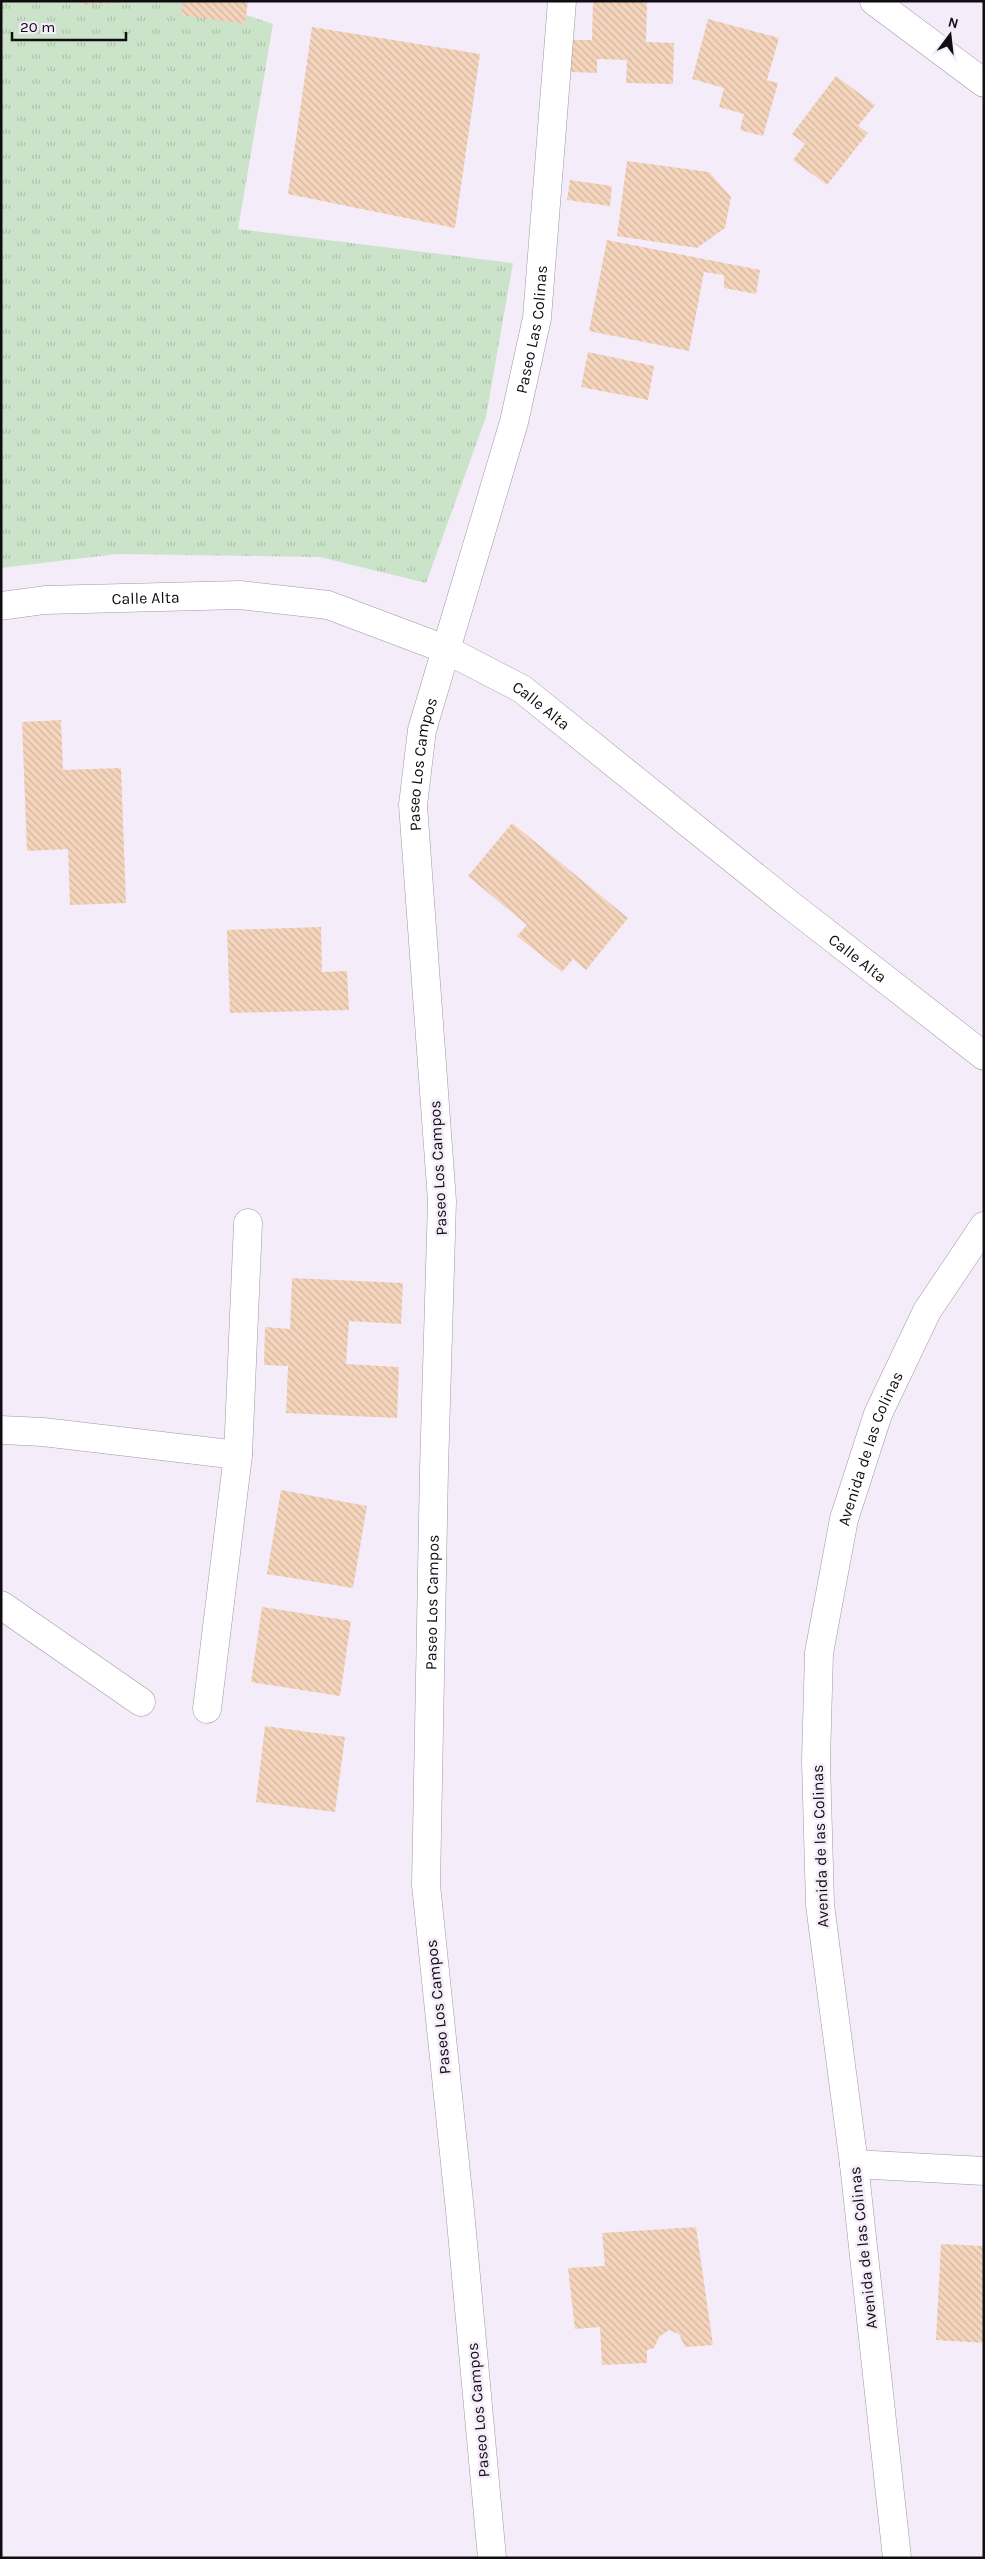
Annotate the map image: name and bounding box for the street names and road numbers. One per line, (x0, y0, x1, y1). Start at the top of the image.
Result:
street label: Paseo Las Colinas (511, 264, 551, 395)
street label: Calle Alta (111, 587, 180, 608)
street label: Calle Alta (510, 676, 574, 734)
street label: Paseo Los Campos (404, 695, 441, 832)
street label: Calle Alta (825, 929, 891, 986)
street label: Paseo Los Campos (425, 1100, 451, 1236)
street label: Avenida de las Colinas (833, 1368, 907, 1527)
street label: Paseo Los Campos (421, 1534, 442, 1670)
street label: Avenida de las Colinas (808, 1764, 832, 1928)
street label: Paseo Los Campos (421, 1939, 455, 2075)
street label: Avenida de las Colinas (845, 2166, 881, 2330)
street label: Paseo Los Campos (463, 2342, 493, 2478)

